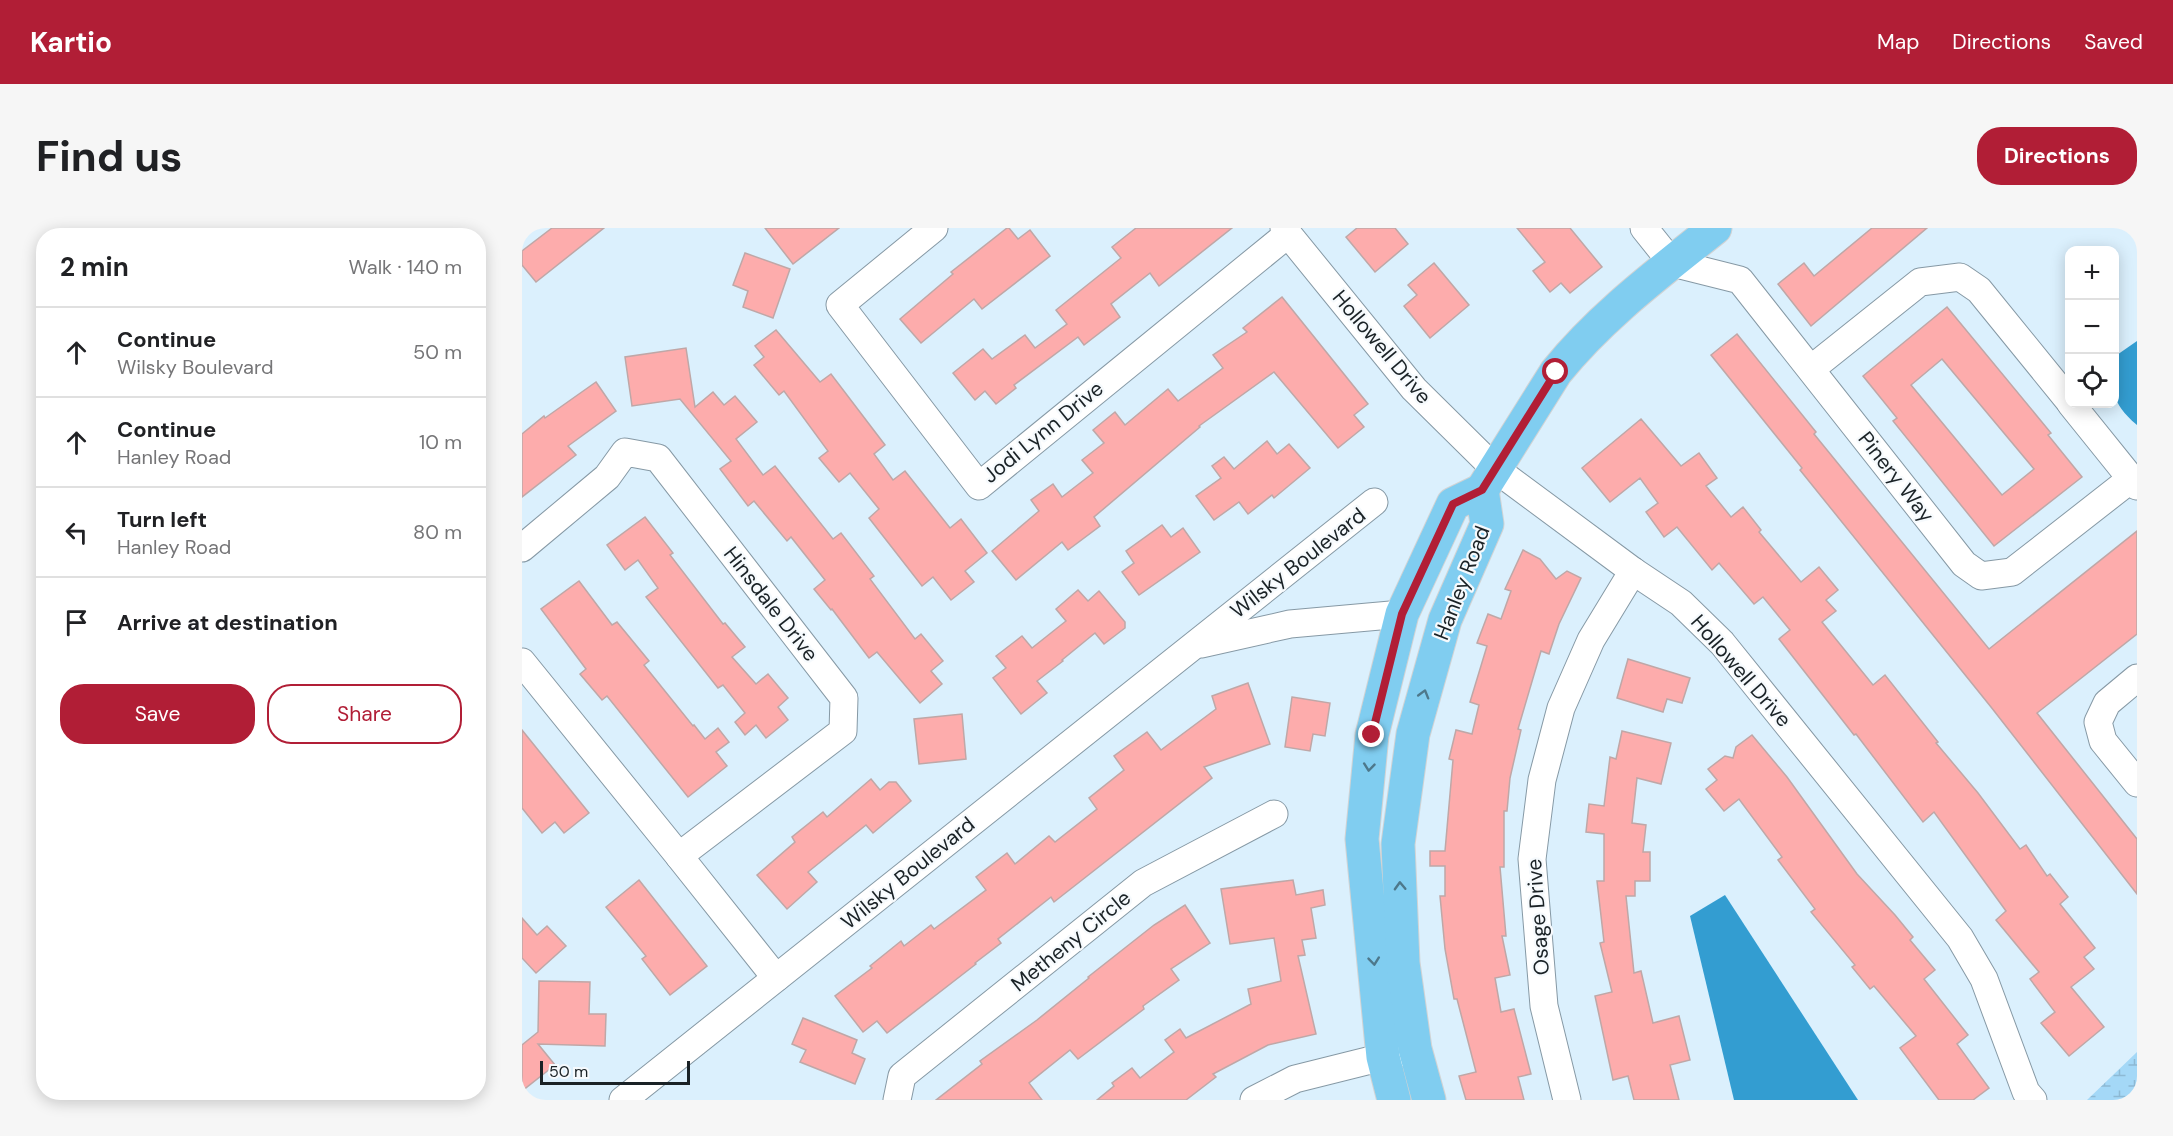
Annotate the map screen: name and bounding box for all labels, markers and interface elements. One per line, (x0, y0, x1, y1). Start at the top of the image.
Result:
text: Kartio (30, 24, 112, 61)
text: Map (1877, 28, 1919, 56)
text: Directions (1952, 28, 2051, 56)
text: Saved (2084, 28, 2143, 56)
button: Directions (1977, 127, 2137, 185)
text: Find us (36, 129, 182, 184)
map controls (2065, 246, 2119, 408)
button: + (2065, 246, 2119, 300)
text: 2 min (60, 250, 129, 284)
text: Walk · 140 m (348, 254, 462, 280)
street label: Hollowell Drive (1326, 284, 1438, 410)
button: − (2065, 300, 2119, 354)
text: Continue (117, 325, 216, 354)
icon: ahead (60, 336, 93, 369)
text: 50 m (413, 339, 462, 365)
text: Wilsky Boulevard (117, 354, 273, 380)
button: locate (2065, 354, 2119, 408)
route start (1542, 358, 1568, 384)
street label: Jodi Lynn Drive (977, 375, 1109, 489)
text: Continue (117, 415, 216, 444)
icon: ahead (60, 426, 93, 459)
street label: Pinery Way (1852, 426, 1941, 529)
text: 10 m (419, 429, 462, 455)
text: Hanley Road (117, 444, 231, 470)
street label: Wilsky Boulevard (1225, 501, 1371, 625)
text: Turn left (117, 505, 207, 534)
icon: left (60, 516, 93, 549)
text: 80 m (413, 519, 462, 545)
street label: Hanley Road (1427, 522, 1497, 644)
text: Hanley Road (117, 534, 231, 560)
street label: Hinsdale Drive (717, 541, 825, 667)
icon: arrive (60, 606, 93, 639)
text: Arrive at destination (117, 608, 338, 637)
street label: Hollowell Drive (1684, 609, 1798, 733)
button: Save (60, 684, 255, 744)
button: Share (267, 684, 462, 744)
one-way arrow (1417, 689, 1429, 700)
route end (1358, 721, 1384, 747)
one-way arrow (1363, 763, 1376, 772)
street label: Wilsky Boulevard (835, 810, 981, 936)
street label: Osage Drive (1520, 858, 1556, 976)
one-way arrow (1394, 882, 1406, 891)
street label: Metheny Circle (1005, 884, 1137, 998)
one-way arrow (1367, 957, 1380, 966)
scale bar (540, 1058, 690, 1086)
text: 50 m (549, 1061, 588, 1082)

